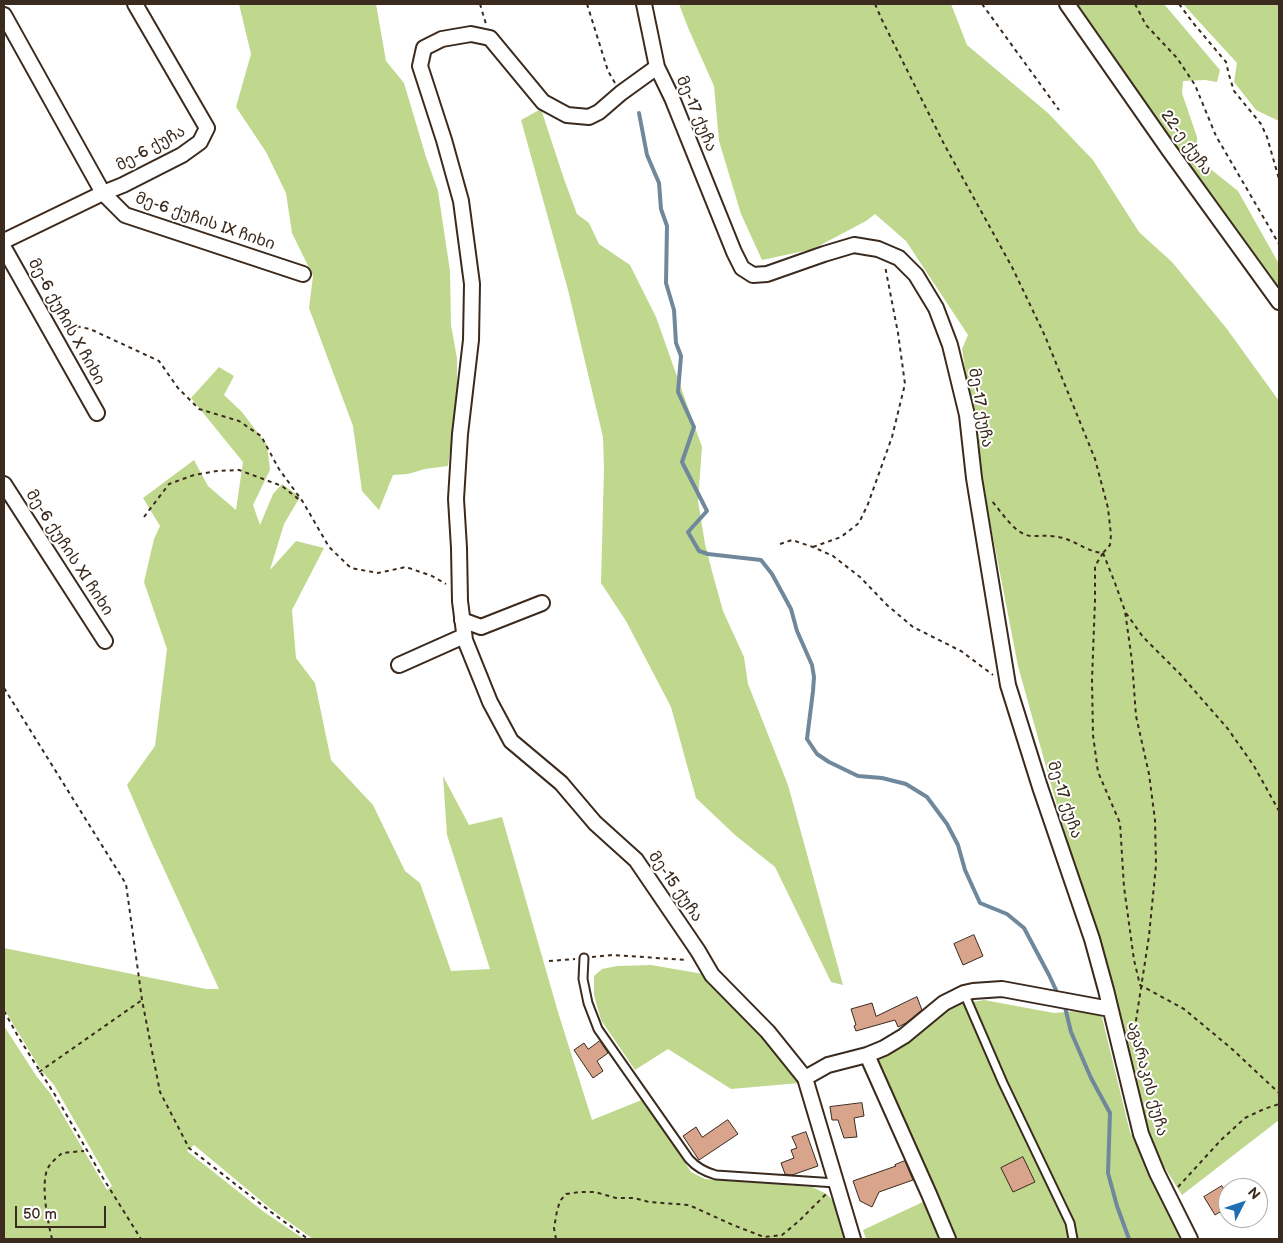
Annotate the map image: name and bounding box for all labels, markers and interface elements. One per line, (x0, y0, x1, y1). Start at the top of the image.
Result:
street label: მე-17 ქუჩა (671, 73, 721, 155)
street label: 22-ე ქუჩა (1156, 107, 1216, 179)
street label: მე-6 ქუჩა (113, 122, 189, 176)
street label: მე-6 ქუჩის IX ჩიხი (133, 189, 277, 255)
street label: მე-6 ქუჩის X ჩიხი (23, 255, 109, 389)
street label: მე-17 ქუჩა (964, 367, 996, 449)
street label: მე-6 ქუჩის XI ჩიხი (21, 486, 117, 620)
street label: მე-17 ქუჩა (1042, 759, 1086, 841)
street label: მე-15 ქუჩა (644, 848, 706, 926)
street label: აგარაკის ქუჩა (1122, 1020, 1172, 1138)
north arrow (1218, 1178, 1268, 1228)
text: N (1244, 1184, 1264, 1203)
scale bar (18, 1196, 109, 1228)
text: 50 m (23, 1205, 57, 1224)

